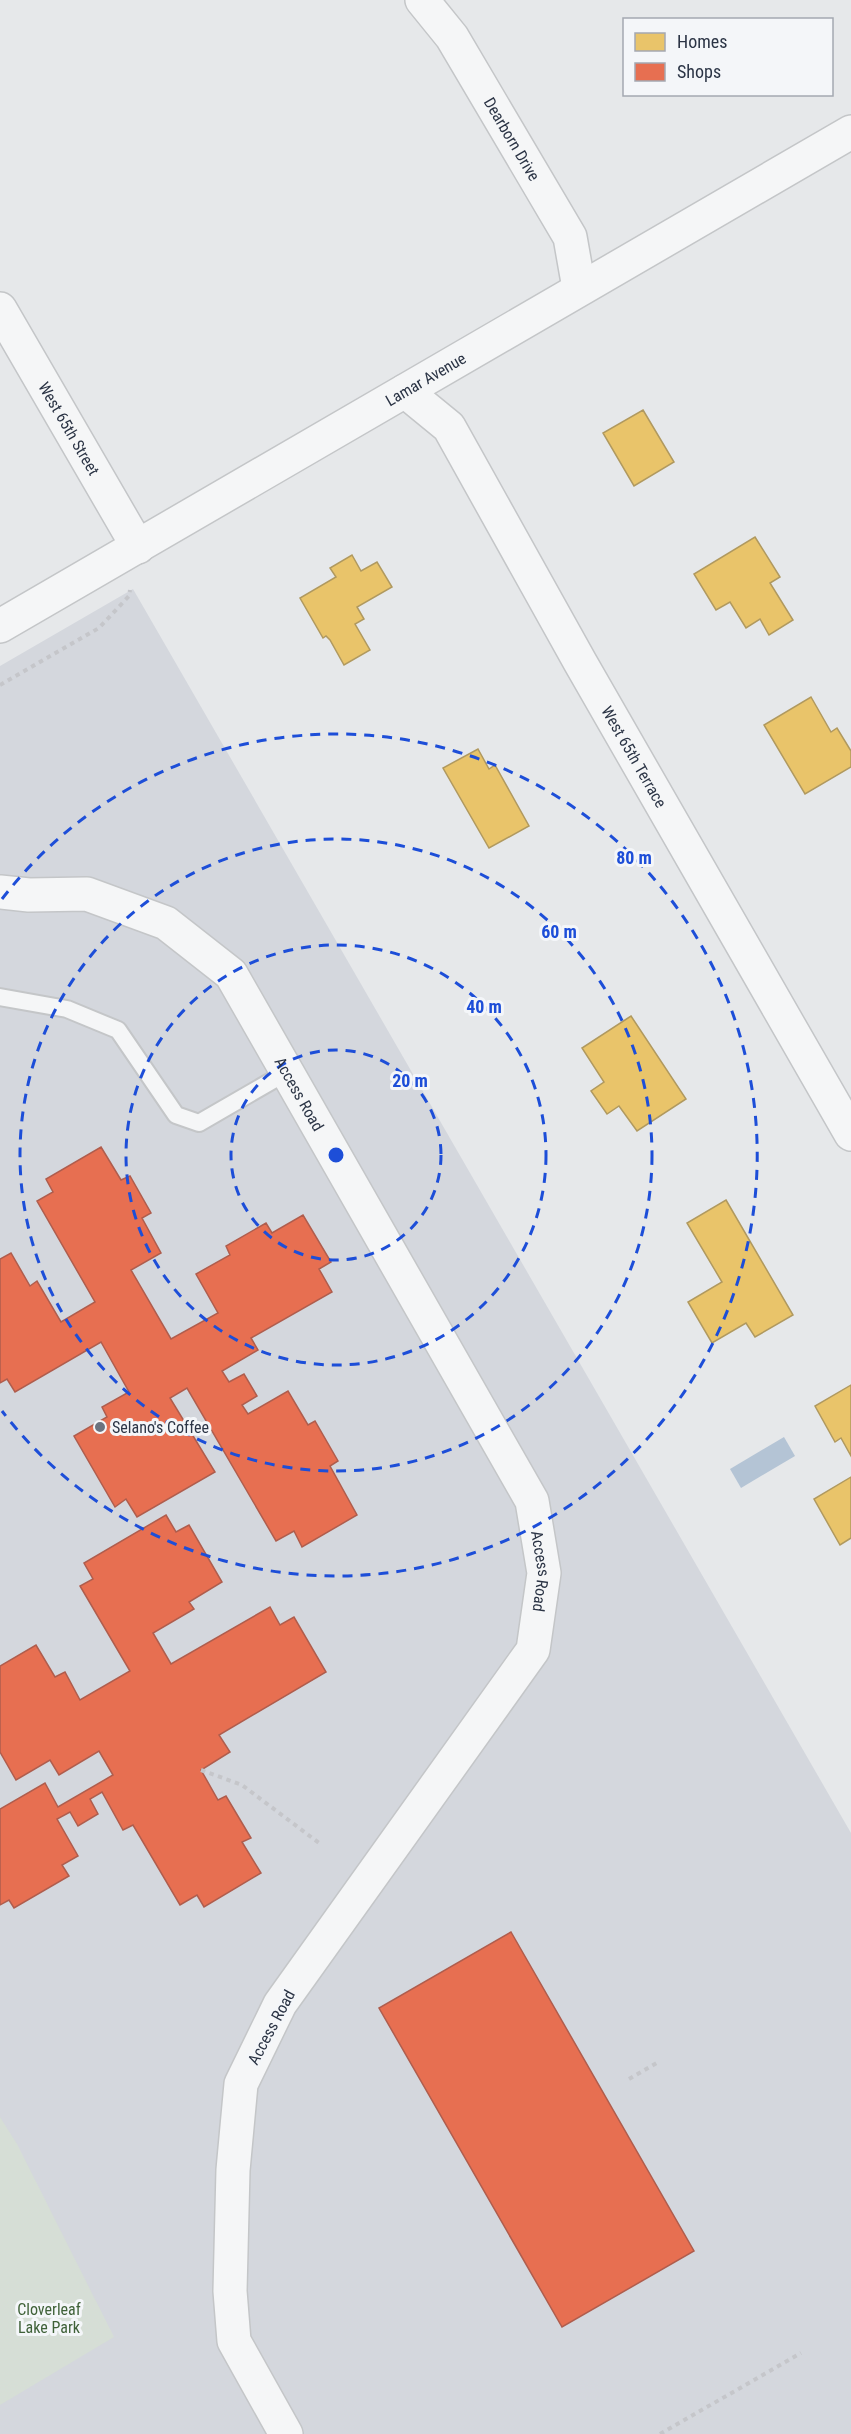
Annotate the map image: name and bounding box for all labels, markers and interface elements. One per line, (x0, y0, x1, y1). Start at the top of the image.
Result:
legend (623, 18, 833, 96)
text: Homes (677, 31, 727, 52)
text: Shops (677, 61, 721, 82)
street label: Dearborn Drive (480, 94, 544, 184)
street label: Lamar Avenue (382, 349, 469, 410)
street label: West 65th Street (34, 379, 103, 479)
street label: West 65th Terrace (597, 703, 670, 811)
text: 80 m (616, 847, 652, 868)
text: 60 m (541, 921, 577, 942)
text: 40 m (466, 996, 502, 1017)
street label: Access Road (270, 1054, 328, 1134)
text: 20 m (392, 1070, 428, 1091)
centre of rings (326, 1145, 346, 1165)
place label: Selano's Coffee (112, 1418, 209, 1437)
marker: Selano's Coffee (93, 1420, 107, 1434)
street label: Access Road (527, 1529, 553, 1613)
street label: Access Road (244, 1987, 299, 2068)
park label: Cloverleaf Lake Park (17, 2300, 81, 2337)

